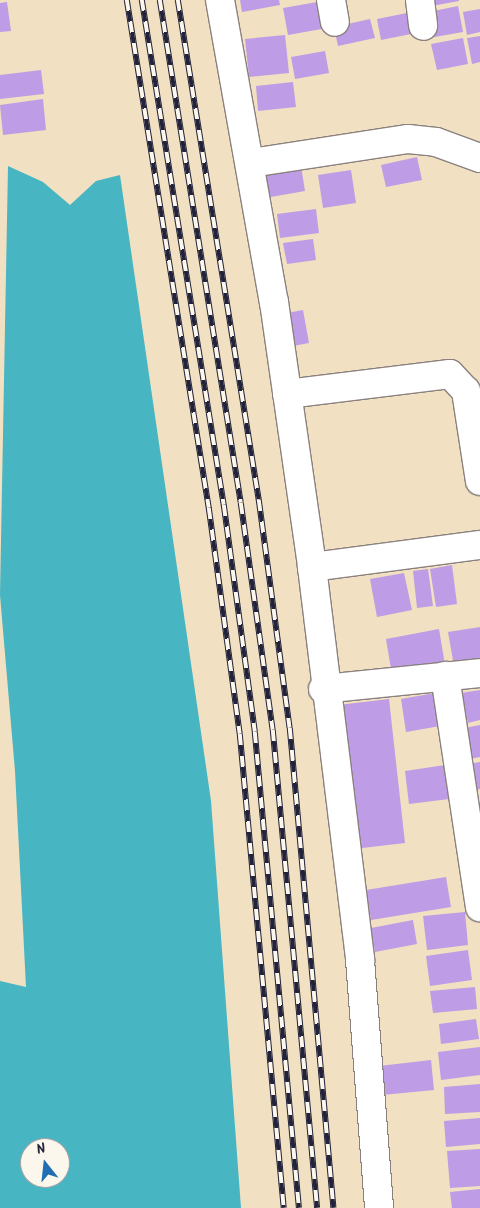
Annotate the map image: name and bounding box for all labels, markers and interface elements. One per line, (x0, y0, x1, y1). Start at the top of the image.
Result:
north arrow (20, 1138, 70, 1188)
text: N (34, 1138, 48, 1161)

